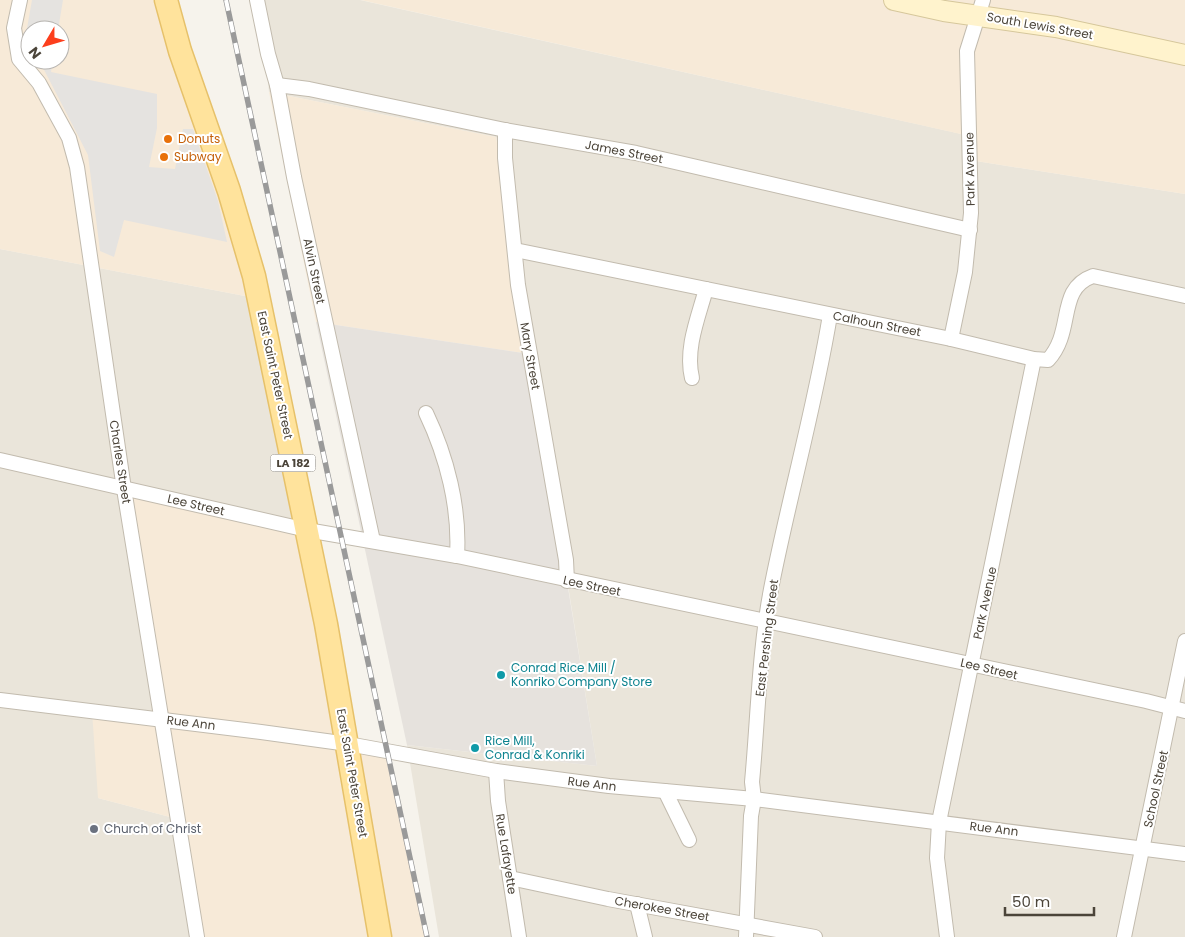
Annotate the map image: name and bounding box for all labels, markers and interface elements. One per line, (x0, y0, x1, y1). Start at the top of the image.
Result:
street label: South Lewis Street (986, 8, 1095, 43)
north arrow (20, 20, 70, 70)
text: N (24, 43, 46, 63)
place label: Donuts (178, 130, 220, 147)
street label: Park Avenue (960, 132, 979, 206)
marker: Donuts (162, 133, 174, 145)
street label: James Street (584, 136, 664, 167)
place label: Subway (174, 148, 222, 165)
marker: Subway (158, 151, 170, 163)
street label: Alvin Street (299, 236, 330, 305)
street label: Calhoun Street (832, 307, 923, 340)
street label: East Saint Peter Street (254, 309, 297, 440)
street label: Mary Street (516, 321, 545, 391)
street label: Charles Street (105, 419, 136, 505)
road number: LA 182 (270, 454, 316, 472)
street label: Lee Street (166, 490, 226, 519)
street label: Park Avenue (969, 565, 1001, 641)
street label: Lee Street (562, 571, 622, 600)
street label: East Pershing Street (751, 578, 782, 698)
street label: Lee Street (959, 654, 1019, 683)
place label: Conrad Rice Mill / Konriko Company Store (511, 659, 652, 690)
marker: Conrad Rice Mill / Konriko Company Store (495, 669, 507, 681)
street label: East Saint Peter Street (333, 707, 372, 839)
street label: Rue Ann (166, 711, 216, 734)
place label: Rice Mill, Conrad & Konriki (485, 732, 585, 763)
marker: Rice Mill, Conrad & Konriki (469, 742, 481, 754)
street label: School Street (1139, 749, 1172, 829)
street label: Rue Ann (567, 772, 617, 795)
street label: Rue Lafayette (492, 812, 521, 895)
street label: Rue Ann (969, 817, 1019, 840)
place label: Church of Christ (104, 820, 201, 837)
marker: Church of Christ (88, 823, 100, 835)
scale bar (1005, 884, 1094, 916)
text: 50 m (1012, 891, 1050, 912)
street label: Cherokee Street (613, 892, 711, 925)

